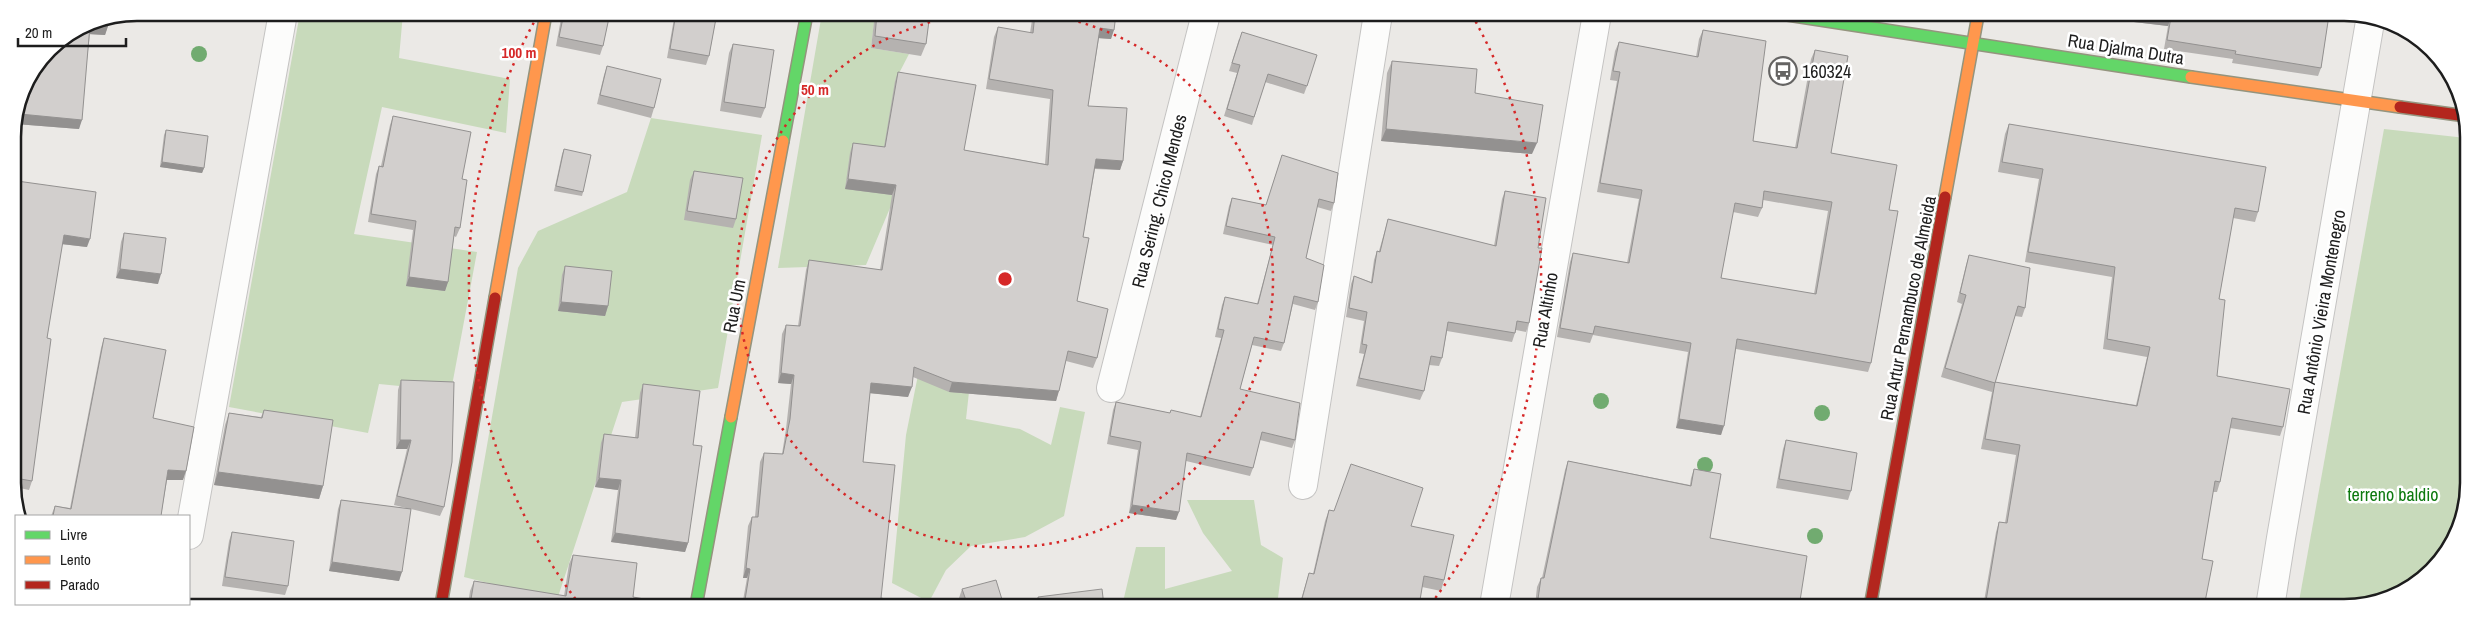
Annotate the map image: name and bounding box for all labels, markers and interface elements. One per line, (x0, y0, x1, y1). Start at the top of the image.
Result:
scale bar (18, 15, 125, 47)
text: 20 m (25, 22, 52, 43)
street label: Rua Djalma Dutra (2066, 27, 2186, 71)
text: 100 m (502, 42, 536, 63)
bus stop icon: 160324 (1768, 56, 1798, 86)
place label: 160324 (1802, 59, 1851, 84)
text: 50 m (801, 79, 829, 100)
street label: Rua Sering. Chico Mendes (1125, 112, 1193, 290)
street label: Rua Artur Pernambuco de Almeida (1874, 194, 1942, 422)
street label: Rua Antônio Vieira Montenegro (2291, 208, 2351, 416)
centre of rings (996, 270, 1014, 288)
street label: Rua Altinho (1526, 270, 1564, 350)
street label: Rua Um (717, 277, 751, 335)
park label: terreno baldio (2347, 482, 2439, 507)
legend (15, 515, 190, 605)
text: Livre (60, 524, 88, 545)
text: Lento (60, 549, 91, 570)
text: Parado (60, 574, 100, 595)

